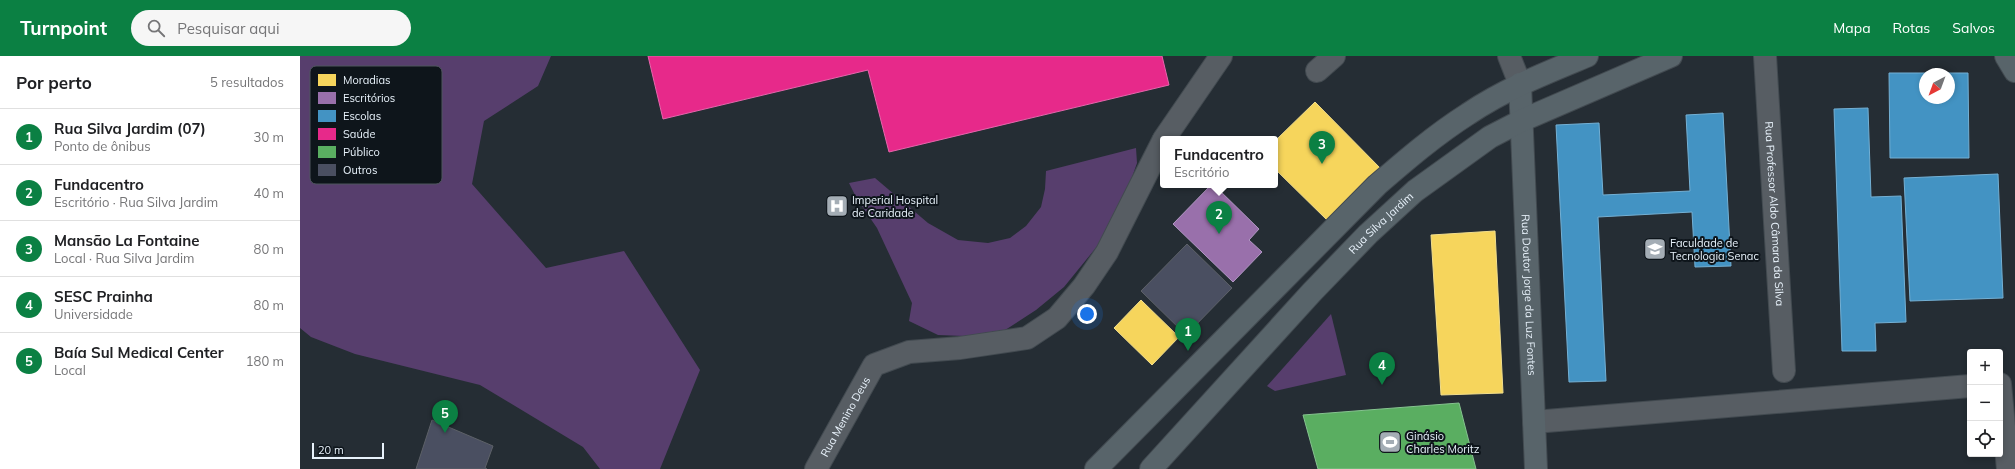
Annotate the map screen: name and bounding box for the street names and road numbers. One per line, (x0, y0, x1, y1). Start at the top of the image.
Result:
street label: Rua Professor Aldo Câmara da Silva (1762, 121, 1787, 307)
street label: Rua Silva Jardim (1346, 189, 1416, 257)
street label: Rua Doutor Jorge da Luz Fontes (1518, 214, 1539, 376)
street label: Rua Menino Deus (817, 374, 873, 459)

